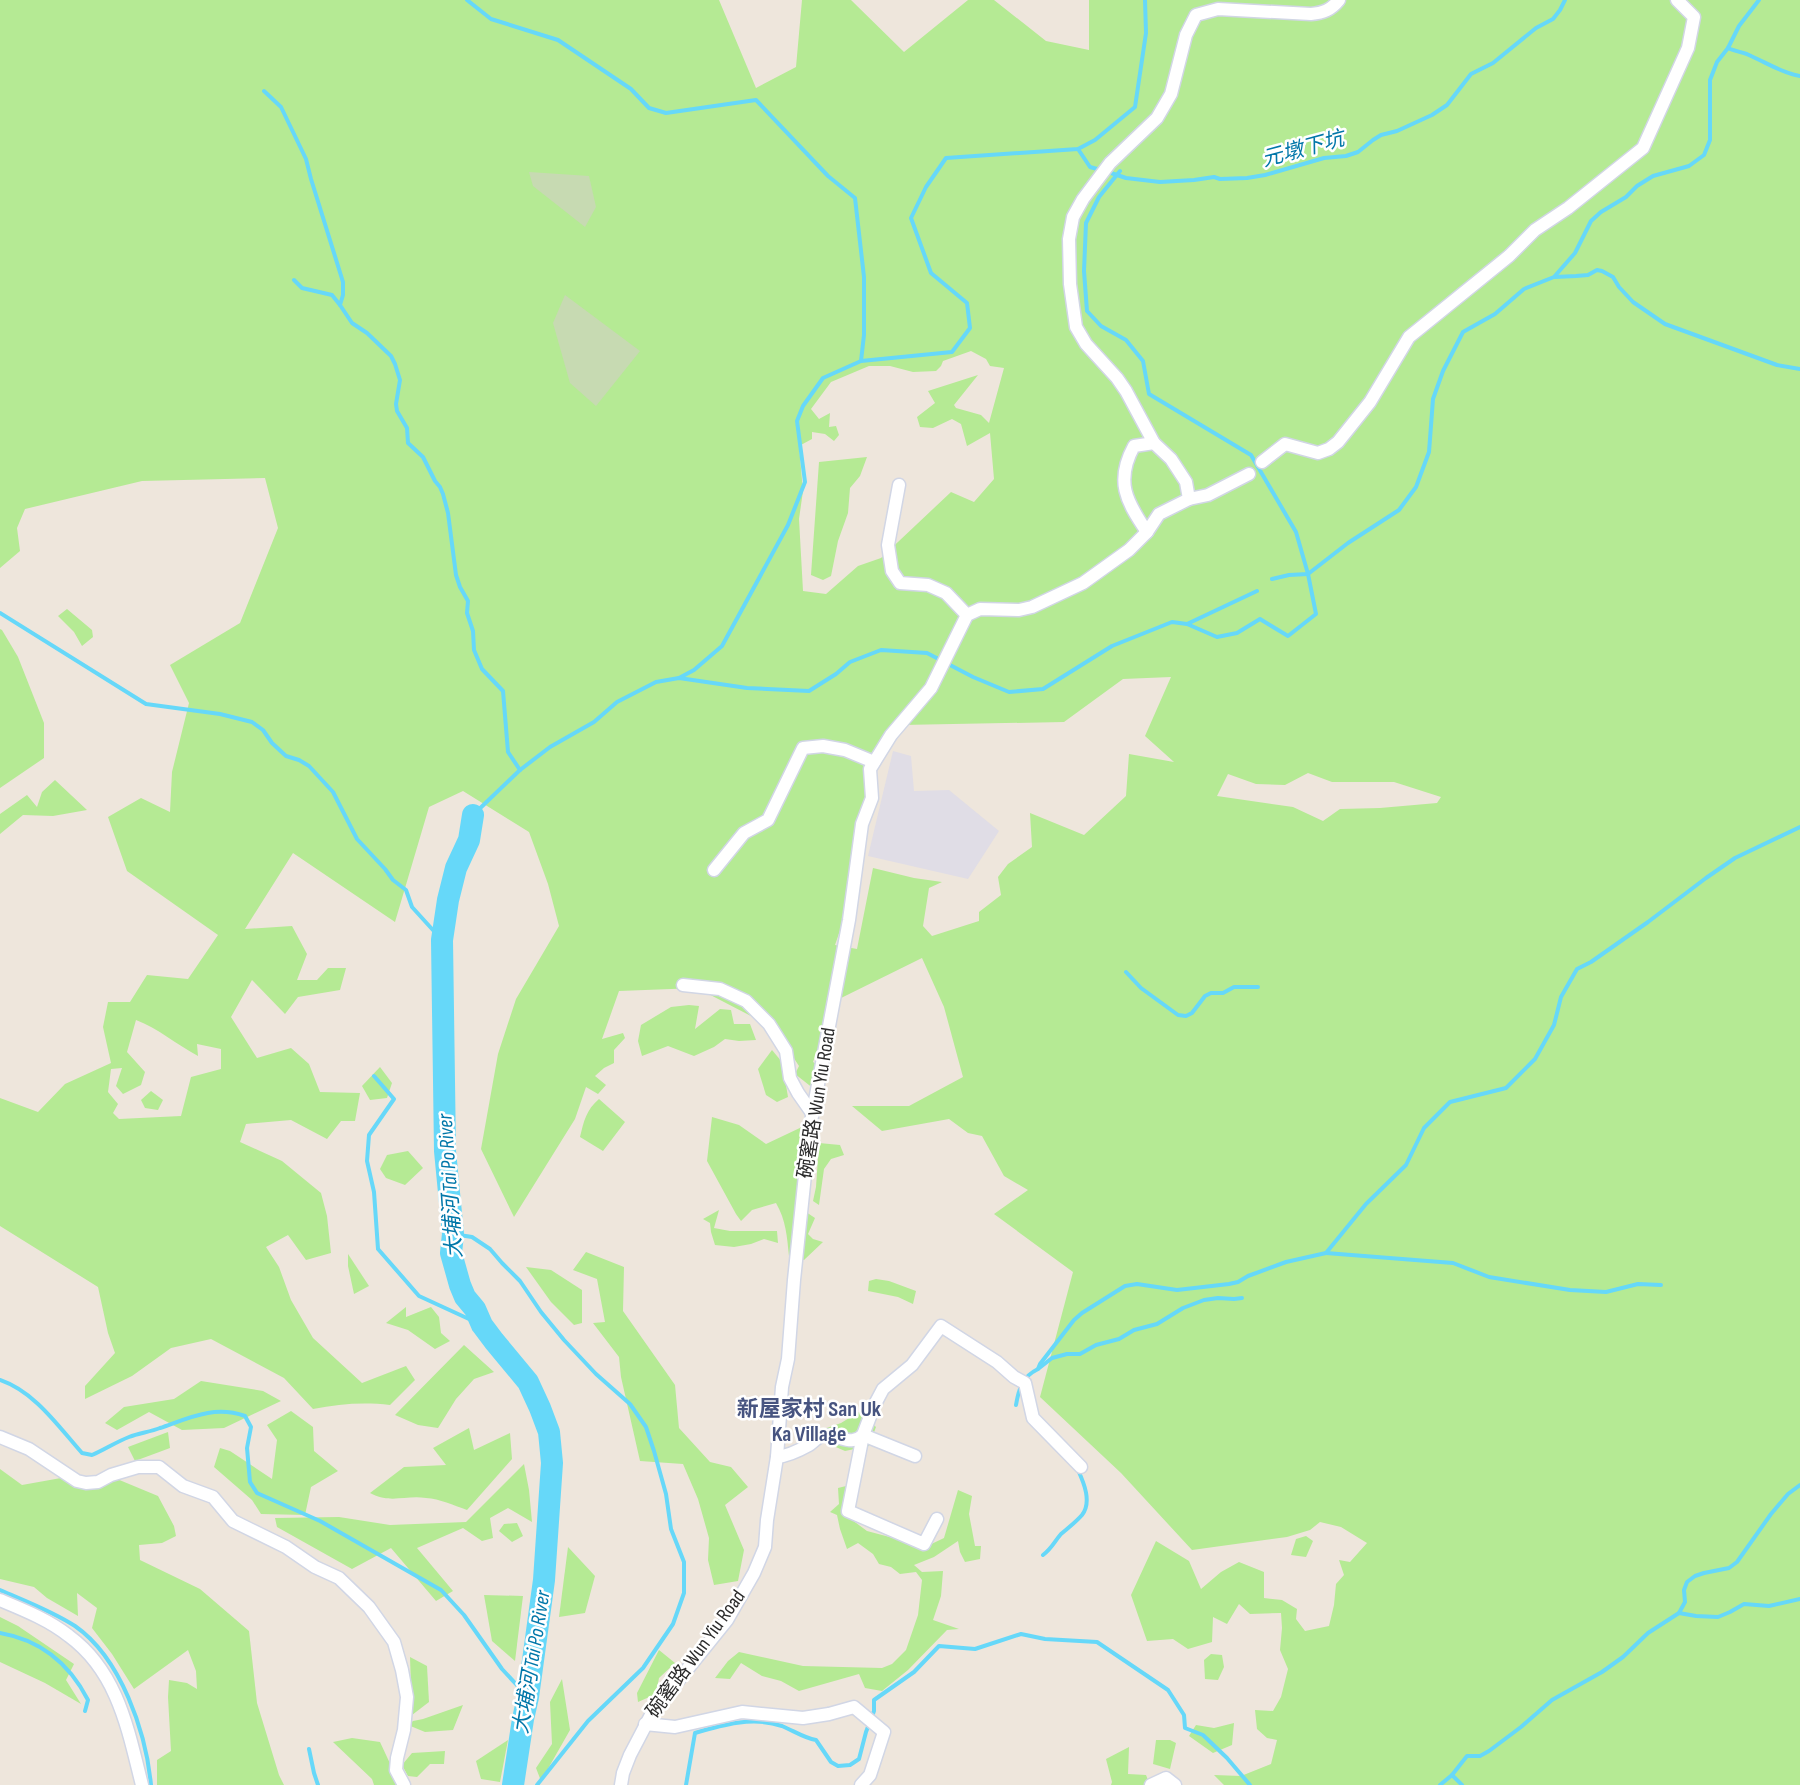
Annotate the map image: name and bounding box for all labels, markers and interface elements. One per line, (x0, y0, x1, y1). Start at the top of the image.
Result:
water label: 元墩下坑 (1259, 125, 1350, 172)
street label: 碗窰路 Wun Yiu Road (793, 1026, 841, 1180)
water label: 大埔河 Tai Po River (432, 1112, 468, 1259)
district label: 新屋家村 San Uk Ka Village (737, 1396, 882, 1448)
street label: 碗窰路 Wun Yiu Road (642, 1585, 750, 1723)
water label: 大埔河 Tai Po River (508, 1588, 556, 1735)

